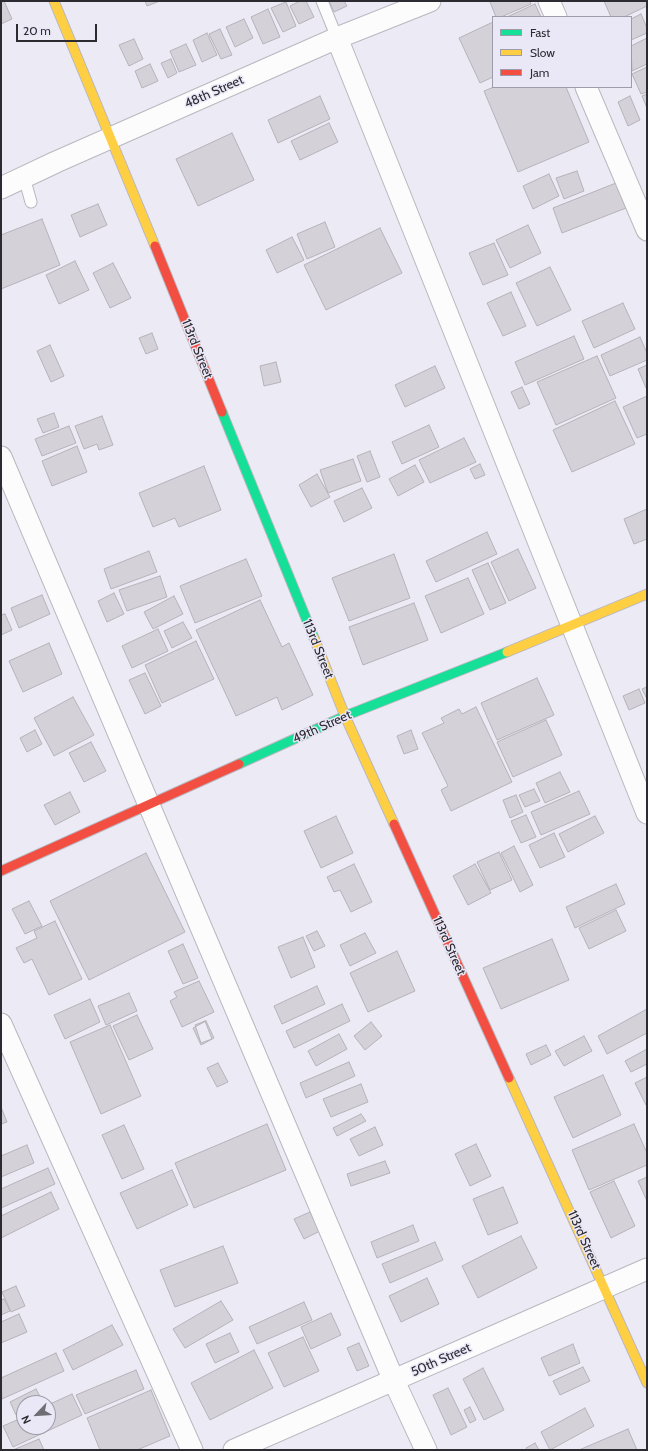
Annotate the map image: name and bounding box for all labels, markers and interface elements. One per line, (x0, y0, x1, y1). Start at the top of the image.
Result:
scale bar (18, 16, 99, 42)
legend (492, 16, 632, 88)
text: 20 m (23, 23, 51, 38)
text: Fast (530, 25, 550, 40)
text: Slow (530, 45, 555, 60)
text: Jam (530, 65, 549, 80)
street label: 48th Street (182, 72, 246, 112)
street label: 113rd Street (178, 317, 216, 381)
street label: 113rd Street (299, 617, 337, 681)
street label: 49th Street (290, 707, 354, 747)
street label: 113rd Street (429, 914, 469, 978)
street label: 113rd Street (564, 1208, 604, 1272)
street label: 50th Street (409, 1340, 473, 1380)
north arrow (16, 1395, 56, 1435)
text: N (18, 1413, 34, 1426)

